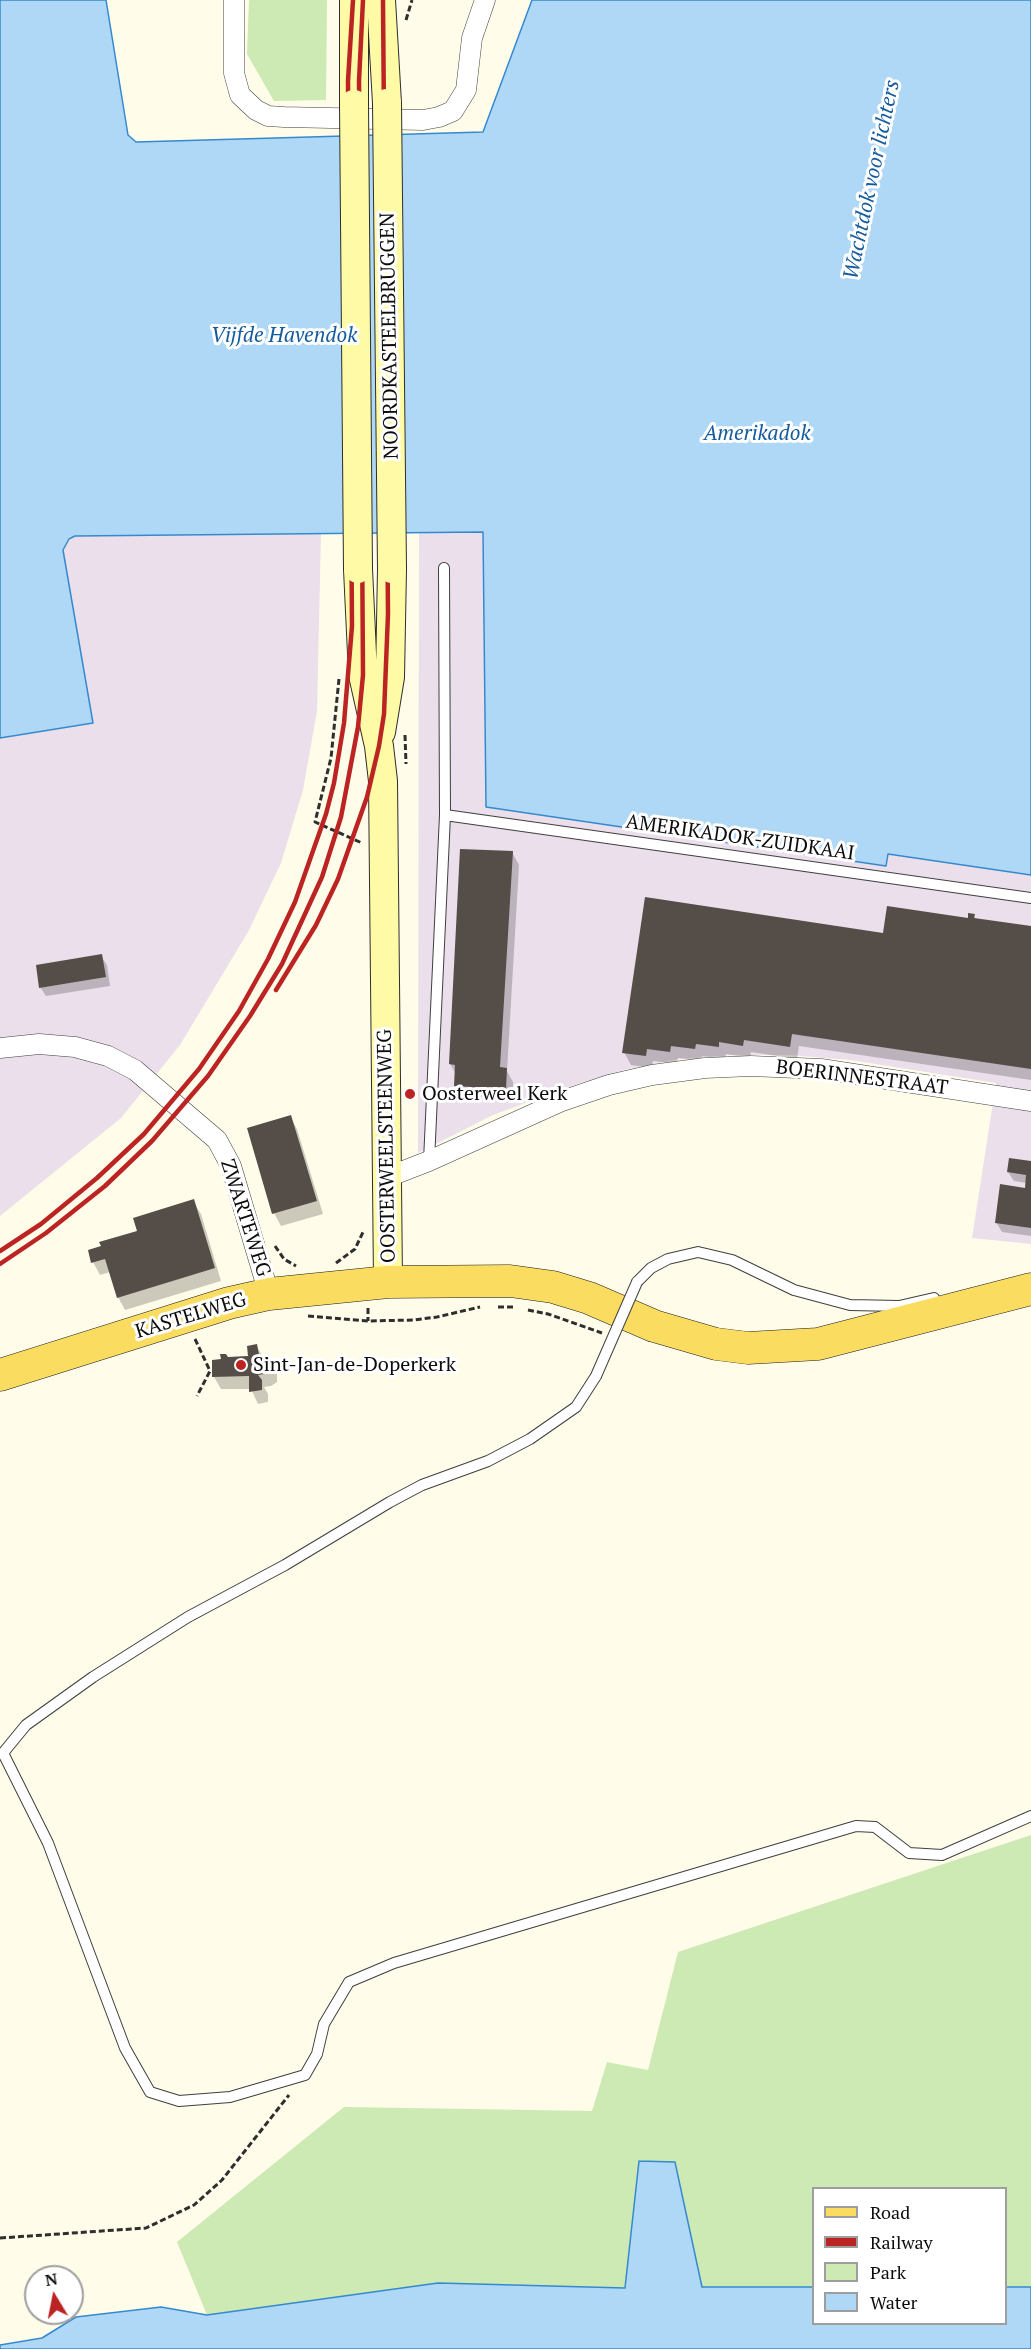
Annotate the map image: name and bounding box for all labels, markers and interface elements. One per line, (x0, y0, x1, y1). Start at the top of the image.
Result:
water label: Wachtdok voor lichters (839, 78, 905, 282)
street label: NOORDKASTEELBRUGGEN (376, 212, 404, 460)
water label: Vijfde Havendok (211, 323, 357, 349)
water label: Amerikadok (703, 421, 811, 447)
street label: AMERIKADOK-ZUIDKAAI (624, 810, 856, 866)
street label: OOSTERWEELSTEENWEG (373, 1029, 401, 1263)
street label: BOERINNESTRAAT (775, 1056, 949, 1100)
place label: Oosterweel Kerk (422, 1082, 567, 1106)
marker: Oosterweel Kerk (403, 1087, 417, 1101)
street label: ZWARTEWEG (215, 1156, 275, 1280)
street label: KASTELWEG (133, 1288, 249, 1344)
place label: Sint-Jan-de-Doperkerk (253, 1353, 456, 1377)
marker: Sint-Jan-de-Doperkerk (234, 1358, 248, 1372)
legend (812, 2187, 1007, 2325)
text: Road (870, 2200, 910, 2224)
text: Railway (870, 2230, 933, 2254)
text: Park (870, 2260, 906, 2284)
north arrow (24, 2265, 84, 2325)
text: N (43, 2267, 59, 2291)
text: Water (870, 2290, 917, 2314)

